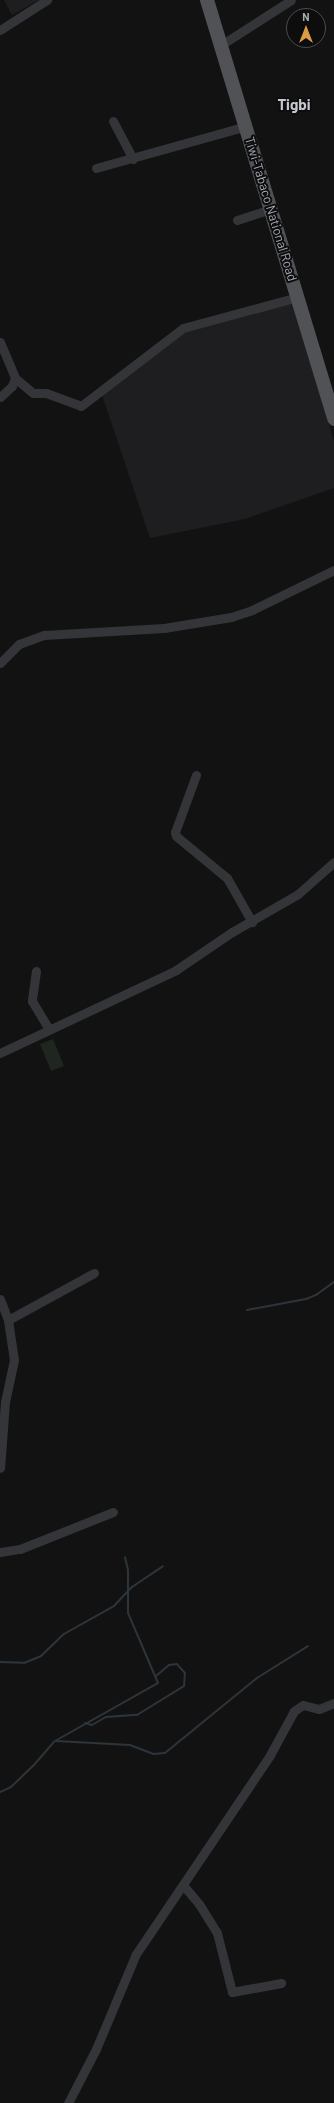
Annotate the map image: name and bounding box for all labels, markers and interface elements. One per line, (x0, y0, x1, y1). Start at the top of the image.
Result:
north arrow (286, 8, 326, 48)
text: N (302, 10, 310, 23)
district label: Tigbi (277, 96, 311, 114)
street label: Tiwi-Tabaco National Road (242, 135, 300, 283)

